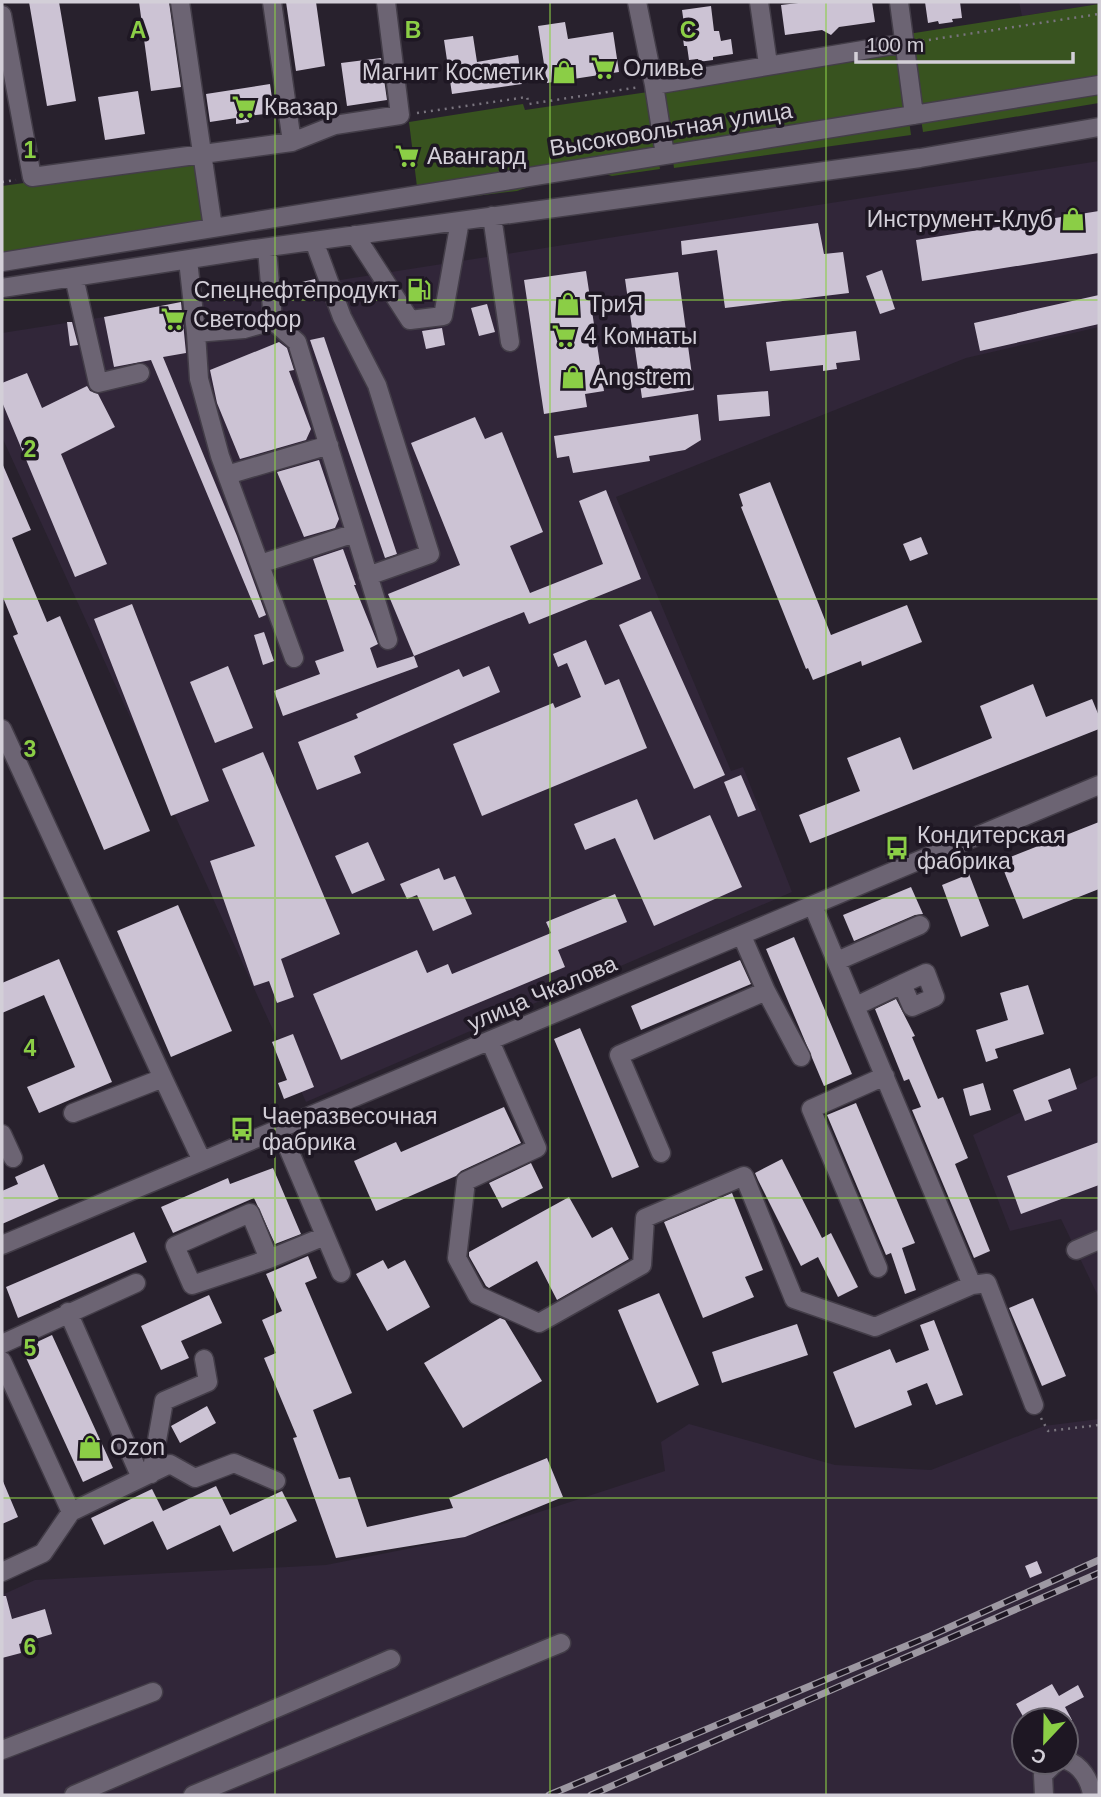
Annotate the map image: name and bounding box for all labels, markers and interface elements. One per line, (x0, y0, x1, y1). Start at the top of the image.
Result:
text: A (130, 17, 146, 43)
text: B (405, 17, 421, 43)
text: C (680, 17, 696, 43)
scale bar (856, 21, 1073, 65)
text: 100 m (866, 33, 924, 56)
supermarket icon: Оливье (589, 54, 617, 82)
place label: Оливье (623, 55, 704, 81)
shop icon: Магнит Косметик (550, 58, 578, 86)
place label: Магнит Косметик (362, 59, 545, 85)
supermarket icon: Квазар (230, 93, 258, 121)
place label: Квазар (264, 94, 338, 120)
street label: Высоковольтная улица (548, 97, 794, 161)
text: 1 (24, 137, 37, 163)
supermarket icon: Авангард (393, 142, 421, 170)
place label: Авангард (427, 143, 527, 169)
shop icon: Инструмент-Клуб (1059, 205, 1087, 233)
place label: Инструмент-Клуб (867, 206, 1053, 232)
fuel station icon: Спецнефтепродукт (405, 276, 433, 304)
place label: Спецнефтепродукт (194, 277, 399, 303)
shop icon: ТриЯ (554, 290, 582, 318)
place label: ТриЯ (588, 291, 643, 317)
supermarket icon: Светофор (159, 305, 187, 333)
place label: Светофор (193, 306, 301, 332)
supermarket icon: 4 Комнаты (550, 322, 578, 350)
place label: 4 Комнаты (584, 323, 697, 349)
shop icon: Angstrem (559, 363, 587, 391)
place label: Angstrem (593, 364, 691, 390)
text: 2 (24, 436, 36, 462)
text: 3 (24, 736, 36, 762)
place label: Кондитерская фабрика (917, 822, 1065, 874)
bus stop icon: Кондитерская фабрика (883, 834, 911, 862)
street label: улица Чкалова (463, 950, 621, 1036)
text: 4 (24, 1035, 37, 1061)
place label: Чаеразвесочная фабрика (262, 1103, 438, 1155)
bus stop icon: Чаеразвесочная фабрика (228, 1115, 256, 1143)
text: 5 (24, 1335, 37, 1361)
shop icon: Ozon (76, 1433, 104, 1461)
place label: Ozon (110, 1434, 165, 1460)
text: 6 (24, 1634, 36, 1660)
north arrow (1010, 1706, 1080, 1776)
text: С (1028, 1744, 1049, 1769)

